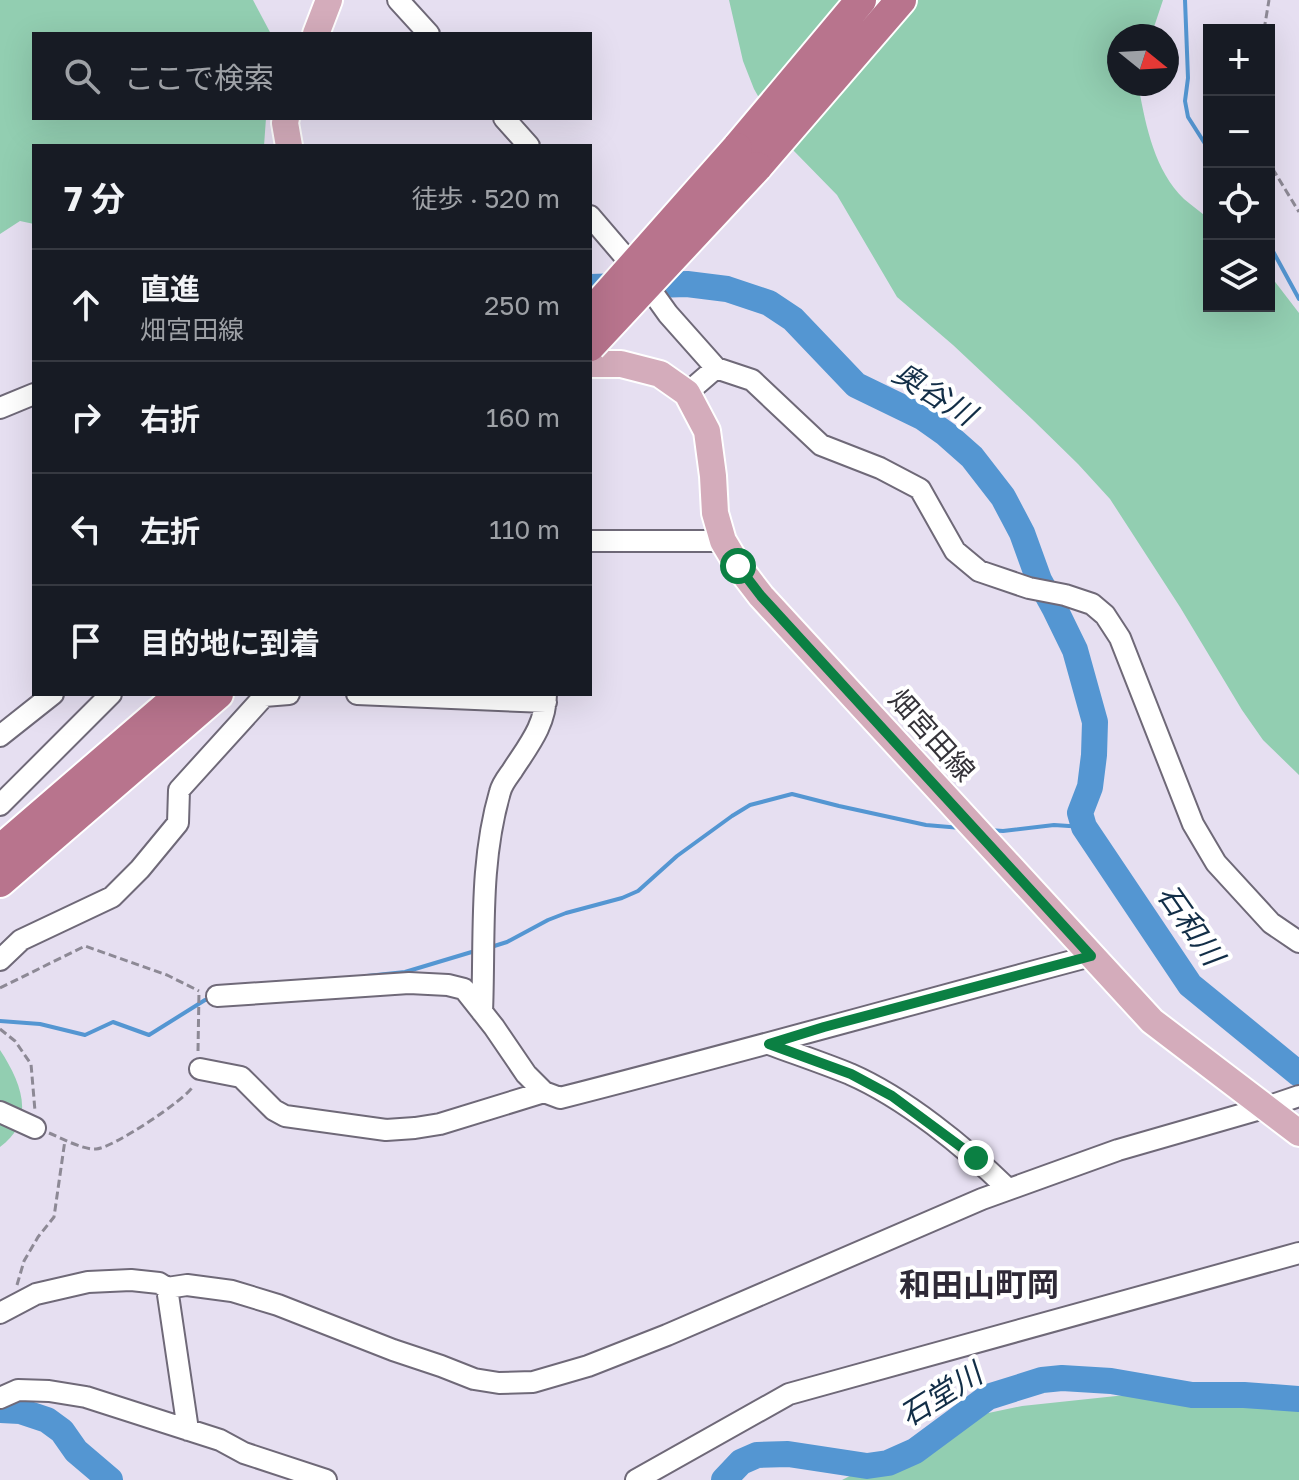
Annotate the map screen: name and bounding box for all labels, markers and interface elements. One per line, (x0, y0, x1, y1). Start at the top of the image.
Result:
north arrow (1107, 24, 1179, 96)
map controls (1203, 24, 1275, 312)
button: + (1203, 24, 1275, 96)
search box (32, 32, 592, 120)
icon: search (60, 54, 104, 98)
text: ここで検索 (124, 60, 274, 96)
button: − (1203, 96, 1275, 168)
button: locate (1203, 168, 1275, 240)
text: 7 分 (64, 178, 125, 218)
text: 徒歩 · 520 m (411, 183, 560, 214)
button: layers (1203, 240, 1275, 312)
text: 直進 (140, 271, 200, 307)
icon: ahead (64, 283, 108, 327)
text: 250 m (484, 290, 560, 321)
text: 畑宮田線 (140, 314, 244, 345)
water label: 奥谷川 (887, 354, 985, 434)
icon: right (64, 395, 108, 439)
text: 右折 (140, 401, 200, 437)
text: 160 m (486, 402, 560, 433)
icon: left (64, 507, 108, 551)
text: 左折 (140, 513, 200, 549)
text: 110 m (489, 514, 560, 545)
route start (720, 548, 756, 584)
icon: arrive (64, 619, 108, 663)
text: 目的地に到着 (140, 625, 320, 661)
street label: 畑宮田線 (883, 682, 982, 787)
water label: 石和川 (1150, 877, 1233, 974)
route end (958, 1140, 994, 1176)
district label: 和田山町岡 (899, 1265, 1059, 1303)
water label: 石堂川 (893, 1353, 991, 1433)

